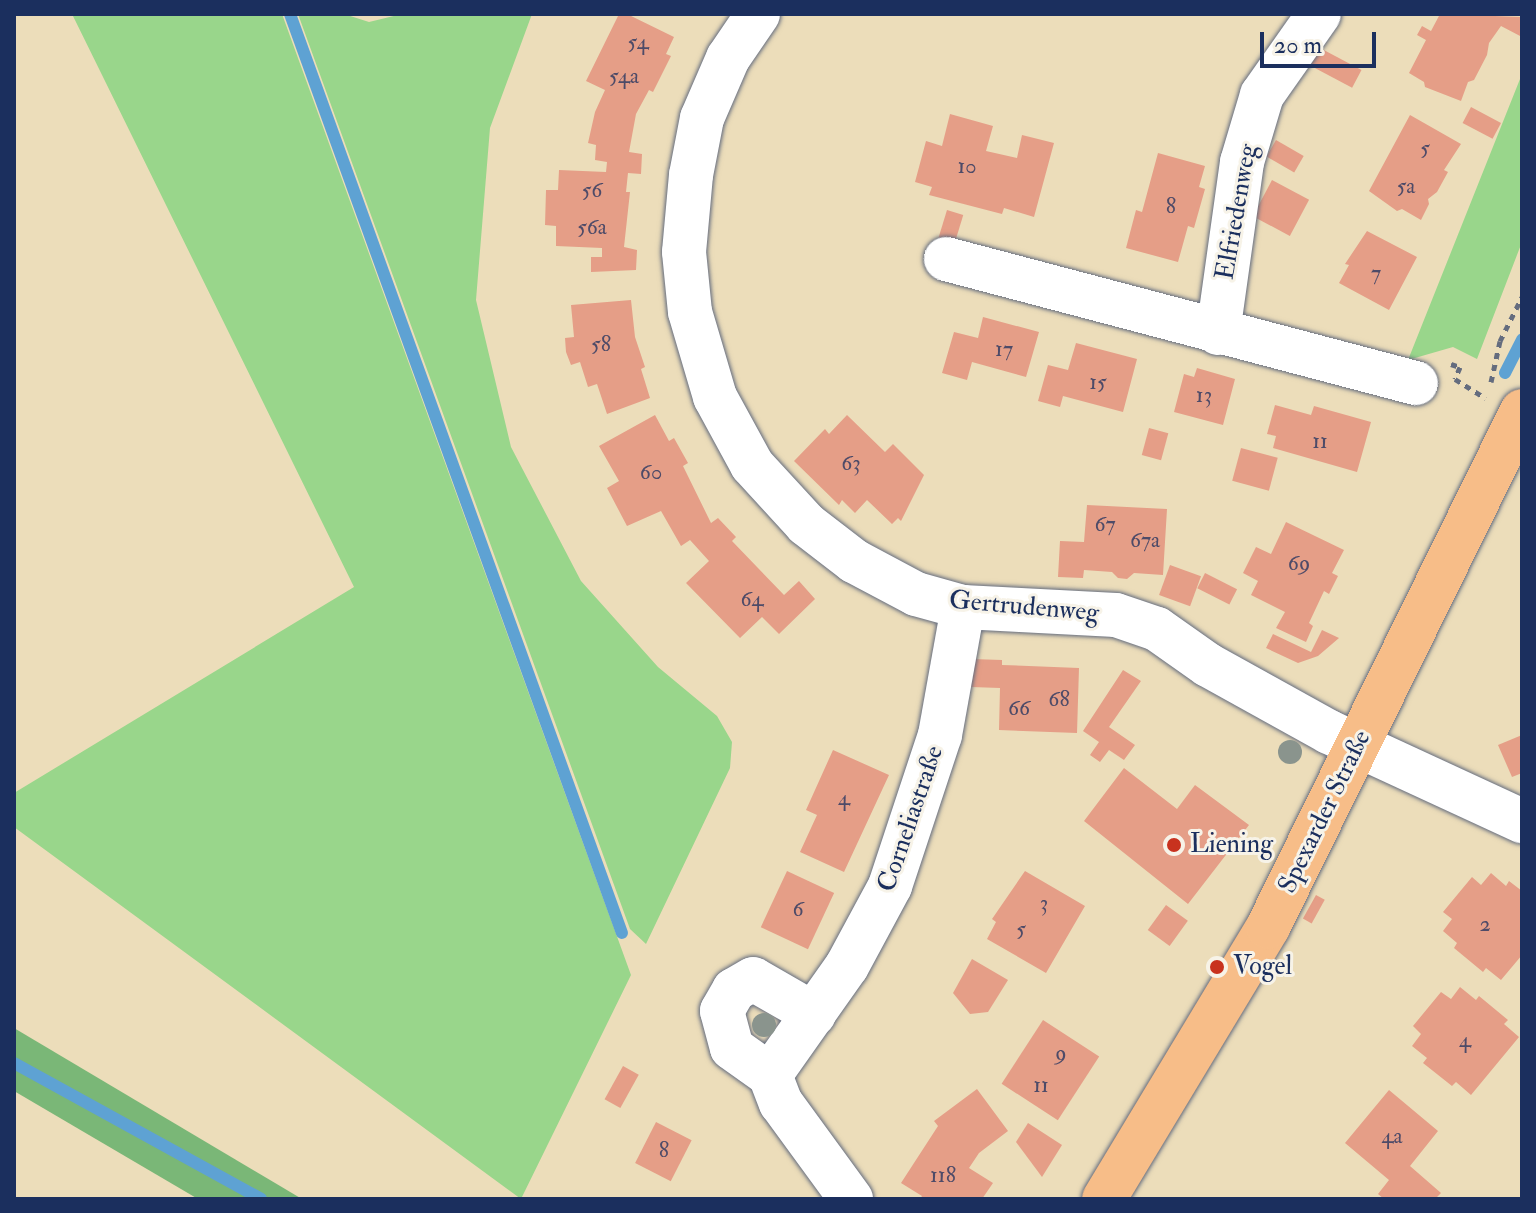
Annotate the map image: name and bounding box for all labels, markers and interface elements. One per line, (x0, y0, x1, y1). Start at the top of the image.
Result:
scale bar (1264, 16, 1380, 66)
house number: 54 (628, 30, 648, 56)
text: 20 m (1274, 30, 1322, 61)
house number: 54a (609, 64, 639, 90)
house number: 5 (1420, 136, 1430, 162)
street label: Elfriedenweg (1210, 142, 1264, 282)
house number: 10 (957, 154, 977, 180)
house number: 5a (1397, 174, 1415, 200)
house number: 56 (582, 178, 602, 204)
house number: 8 (1166, 194, 1176, 220)
house number: 56a (577, 215, 607, 241)
house number: 7 (1371, 261, 1381, 287)
house number: 58 (591, 332, 611, 358)
house number: 17 (995, 337, 1013, 363)
house number: 15 (1089, 370, 1107, 396)
house number: 13 (1196, 383, 1212, 409)
house number: 11 (1312, 429, 1328, 455)
house number: 63 (841, 451, 861, 477)
house number: 60 (640, 460, 662, 486)
house number: 67 (1094, 512, 1116, 538)
house number: 67a (1130, 528, 1160, 554)
house number: 69 (1288, 551, 1310, 577)
street label: Gertrudenweg (948, 585, 1100, 629)
house number: 64 (741, 587, 763, 613)
house number: 68 (1048, 687, 1070, 713)
house number: 66 (1008, 696, 1030, 722)
street label: Spexarder Straße (1272, 726, 1378, 898)
street label: Corneliastraße (871, 742, 951, 896)
house number: 4 (838, 786, 850, 812)
place label: Liening (1190, 829, 1273, 861)
marker: Liening (1165, 836, 1183, 854)
house number: 3 (1040, 891, 1048, 917)
house number: 6 (792, 897, 804, 923)
house number: 2 (1479, 912, 1491, 938)
house number: 5 (1016, 917, 1026, 943)
place label: Vogel (1233, 951, 1292, 983)
marker: Vogel (1208, 958, 1226, 976)
house number: 4 (1459, 1028, 1471, 1054)
house number: 9 (1055, 1041, 1067, 1067)
house number: 11 (1033, 1073, 1049, 1099)
house number: 4a (1382, 1124, 1402, 1150)
house number: 8 (659, 1138, 669, 1164)
house number: 118 (930, 1163, 956, 1189)

